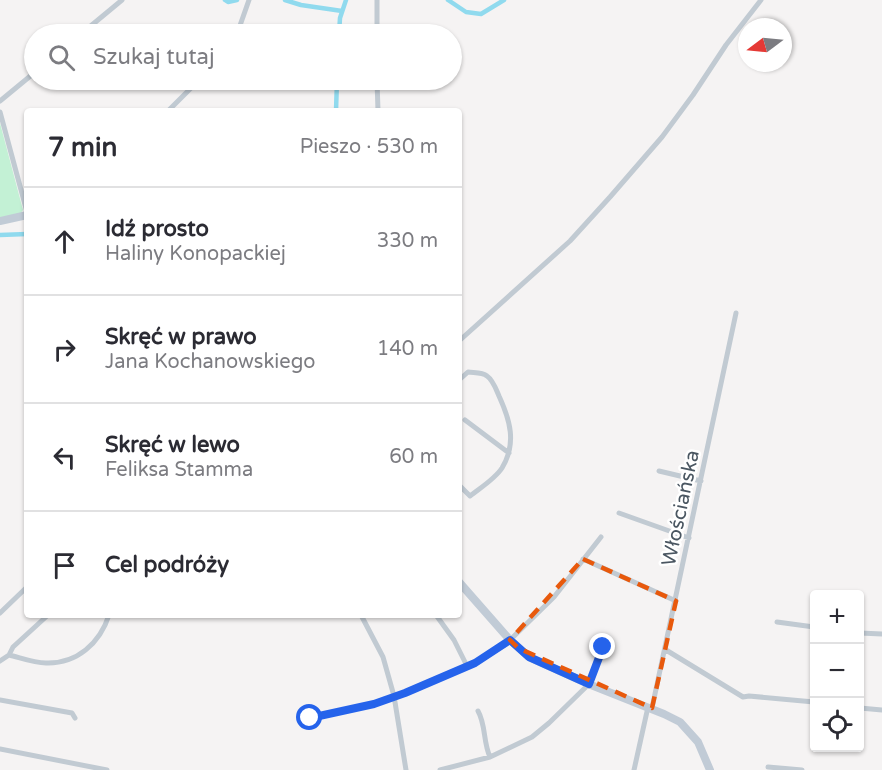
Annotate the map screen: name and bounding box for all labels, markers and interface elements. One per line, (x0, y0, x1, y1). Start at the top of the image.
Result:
north arrow (738, 18, 792, 72)
search box (24, 24, 462, 90)
icon: search (45, 41, 78, 74)
text: Szukaj tutaj (93, 44, 215, 70)
text: 7 min (48, 132, 117, 163)
text: Pieszo · 530 m (300, 135, 438, 159)
text: Idź prosto (105, 216, 209, 242)
icon: ahead (48, 225, 81, 258)
text: 330 m (377, 229, 438, 253)
text: Haliny Konopackiej (105, 242, 286, 266)
text: Skręć w prawo (105, 324, 257, 350)
icon: right (48, 333, 81, 366)
text: 140 m (377, 337, 438, 361)
text: Jana Kochanowskiego (105, 350, 315, 374)
text: Skręć w lewo (105, 432, 240, 458)
icon: left (48, 441, 81, 474)
text: 60 m (389, 445, 438, 469)
street label: Włościańska (657, 448, 705, 568)
text: Feliksa Stamma (105, 458, 253, 482)
icon: arrive (48, 549, 81, 582)
text: Cel podróży (105, 552, 229, 578)
map controls (810, 590, 864, 752)
button: + (810, 590, 864, 644)
route end (589, 633, 615, 659)
button: − (810, 644, 864, 698)
button: locate (810, 698, 864, 752)
route start (296, 704, 322, 730)

